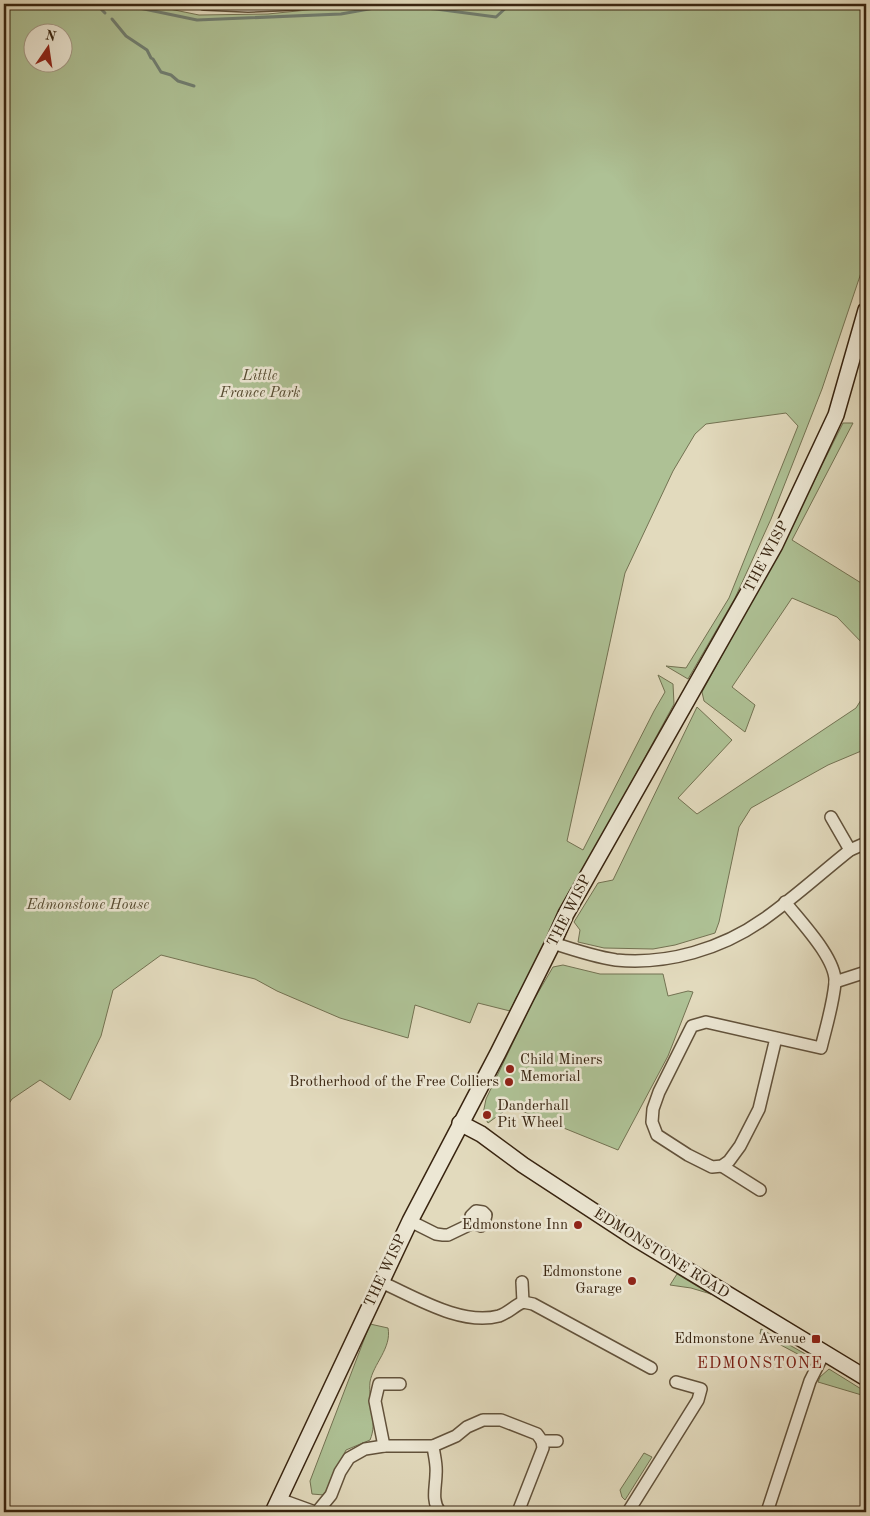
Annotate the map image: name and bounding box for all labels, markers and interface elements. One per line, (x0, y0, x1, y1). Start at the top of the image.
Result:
north arrow (22, 22, 72, 72)
text: N (44, 28, 58, 44)
park label: Little France Park (219, 369, 300, 401)
street label: THE WISP (742, 519, 792, 595)
street label: THE WISP (545, 873, 595, 949)
park label: Edmonstone House (26, 898, 149, 913)
place label: Child Miners Memorial (520, 1053, 603, 1085)
marker: Child Miners Memorial (504, 1063, 516, 1075)
place label: Brotherhood of the Free Colliers (289, 1075, 499, 1090)
marker: Brotherhood of the Free Colliers (503, 1076, 515, 1088)
place label: Danderhall Pit Wheel (497, 1099, 569, 1131)
marker: Danderhall Pit Wheel (481, 1109, 493, 1121)
street label: EDMONSTONE ROAD (591, 1206, 731, 1302)
place label: Edmonstone Inn (462, 1218, 568, 1233)
marker: Edmonstone Inn (572, 1219, 584, 1231)
street label: THE WISP (363, 1232, 409, 1310)
place label: Edmonstone Garage (542, 1265, 622, 1297)
marker: Edmonstone Garage (626, 1275, 638, 1287)
place label: Edmonstone Avenue (674, 1332, 806, 1347)
marker: Edmonstone Avenue (810, 1333, 822, 1345)
district label: EDMONSTONE (697, 1356, 823, 1372)

